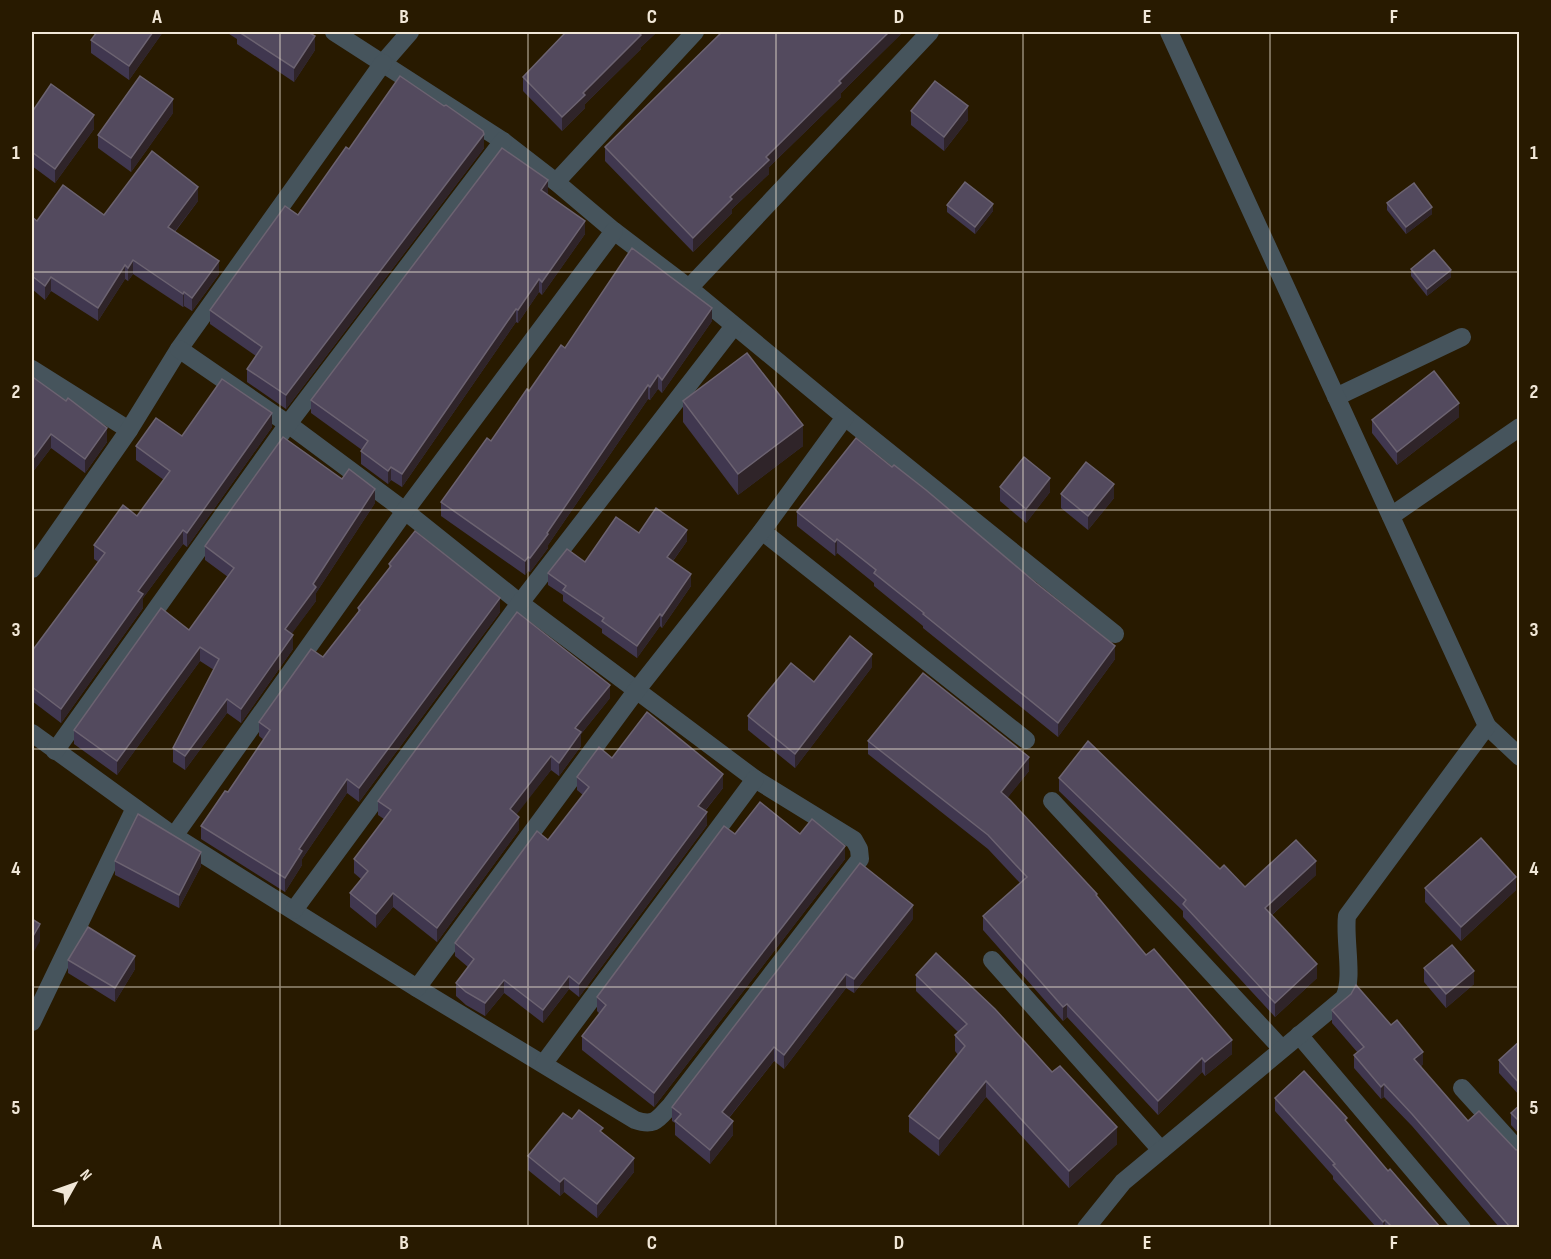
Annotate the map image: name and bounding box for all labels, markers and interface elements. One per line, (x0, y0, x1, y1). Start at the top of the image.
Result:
text: A (151, 5, 162, 29)
text: B (399, 5, 409, 29)
text: C (647, 5, 657, 29)
text: D (894, 5, 904, 29)
text: E (1143, 5, 1151, 29)
text: F (1390, 5, 1398, 29)
text: 1 (12, 141, 20, 165)
text: 1 (1530, 141, 1538, 165)
text: 2 (12, 380, 20, 404)
text: 2 (1530, 380, 1538, 404)
text: 3 (12, 618, 21, 642)
text: 3 (1530, 618, 1539, 642)
text: 4 (11, 857, 21, 881)
text: 4 (1529, 857, 1539, 881)
text: 5 (12, 1096, 21, 1120)
text: 5 (1530, 1096, 1539, 1120)
north arrow (45, 1154, 105, 1214)
text: N (75, 1166, 95, 1185)
text: A (151, 1231, 162, 1255)
text: B (399, 1231, 409, 1255)
text: C (647, 1231, 657, 1255)
text: D (894, 1231, 904, 1255)
text: E (1143, 1231, 1151, 1255)
text: F (1390, 1231, 1398, 1255)

